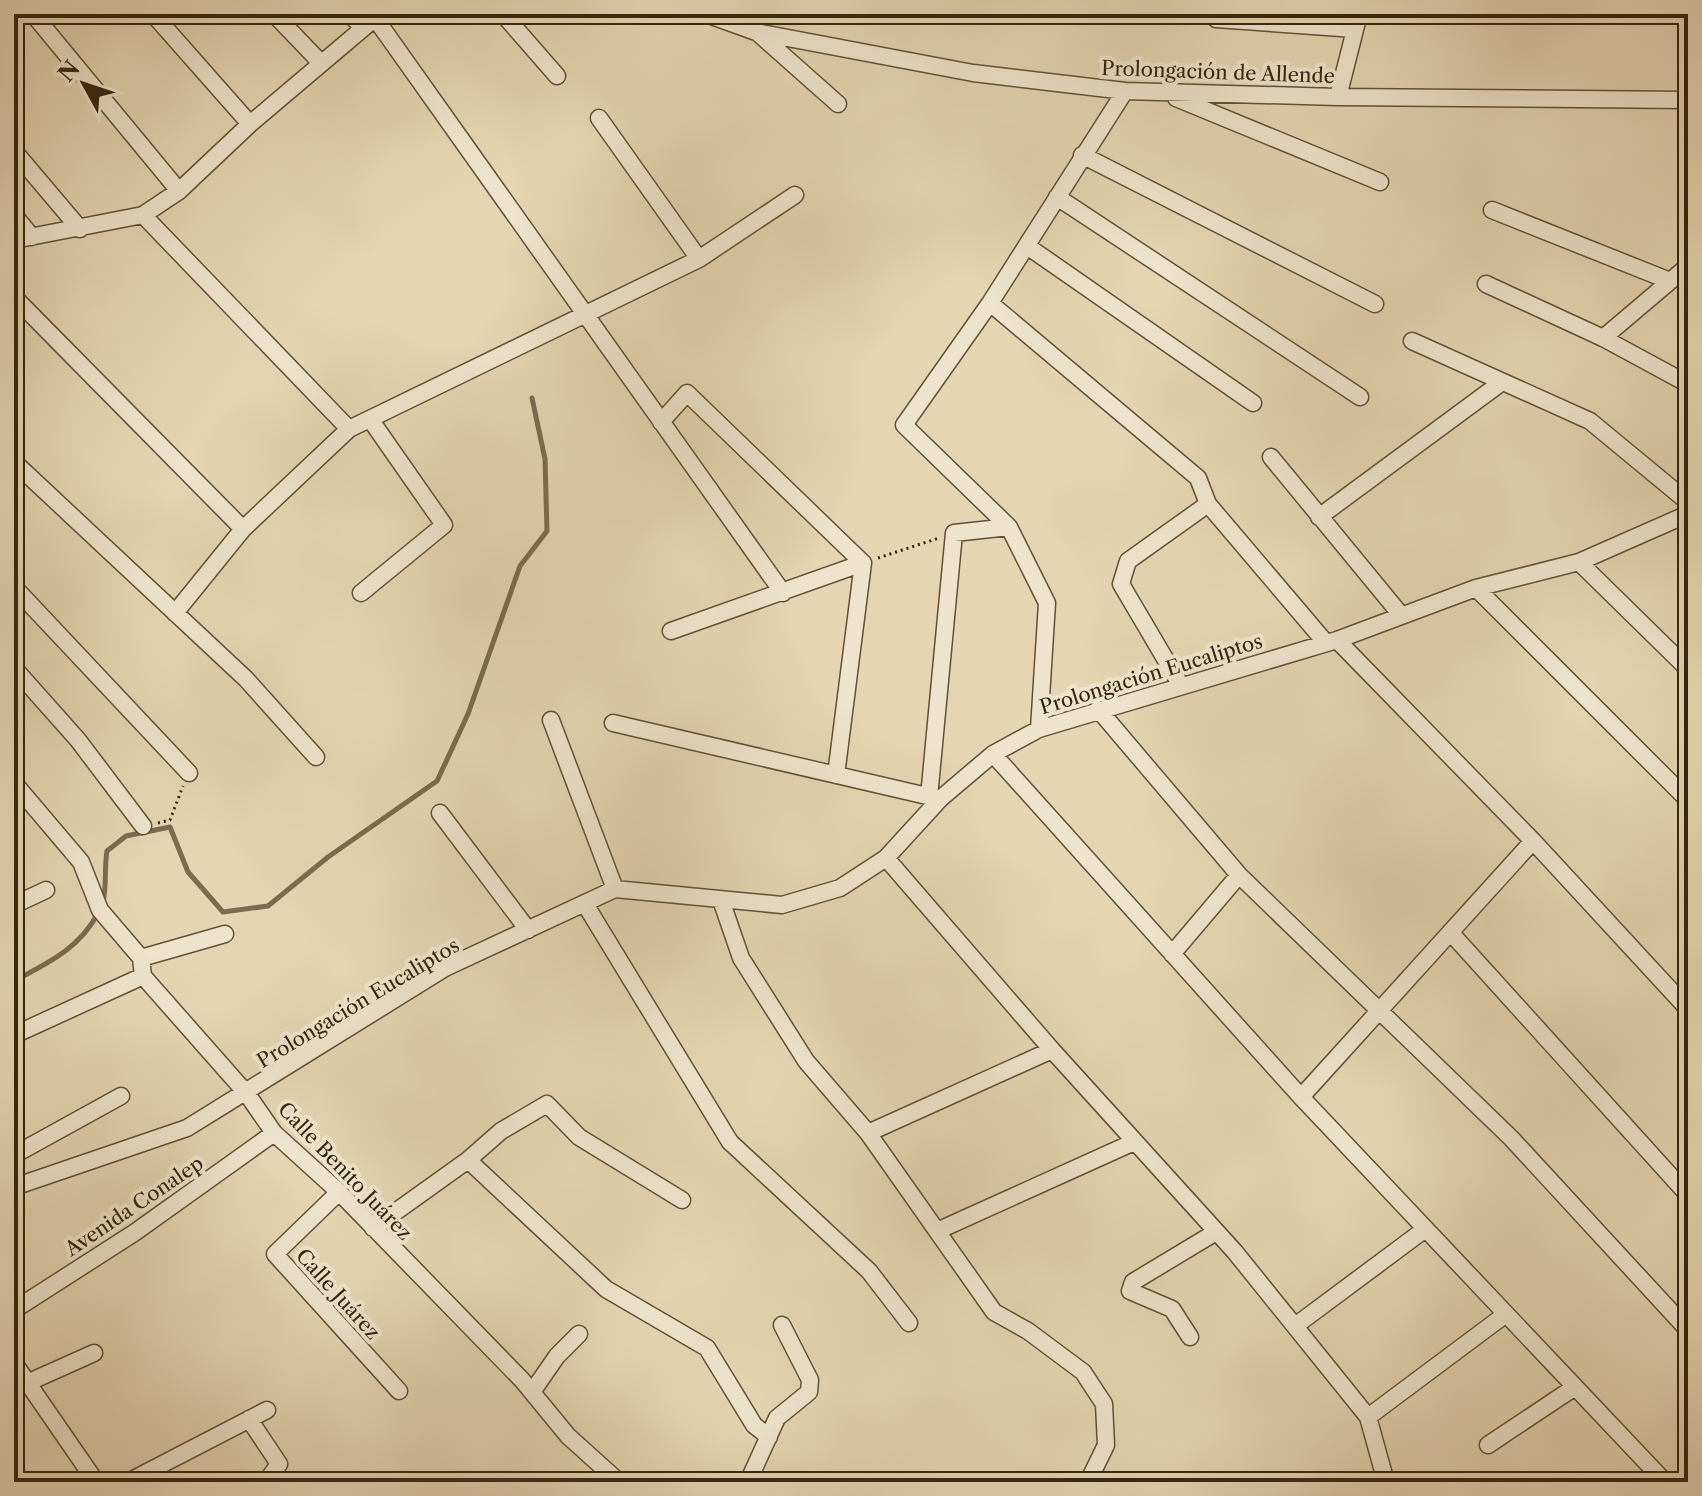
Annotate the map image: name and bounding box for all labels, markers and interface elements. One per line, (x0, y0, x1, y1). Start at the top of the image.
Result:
north arrow (44, 44, 124, 124)
text: N (53, 55, 86, 87)
street label: Prolongación de Allende (1101, 56, 1335, 88)
street label: Prolongación Eucaliptos (1037, 629, 1265, 719)
street label: Prolongación Eucaliptos (253, 933, 463, 1073)
street label: Calle Benito Juárez (273, 1097, 417, 1245)
street label: Avenida Conalep (59, 1151, 208, 1262)
street label: Calle Juárez (291, 1244, 385, 1344)

